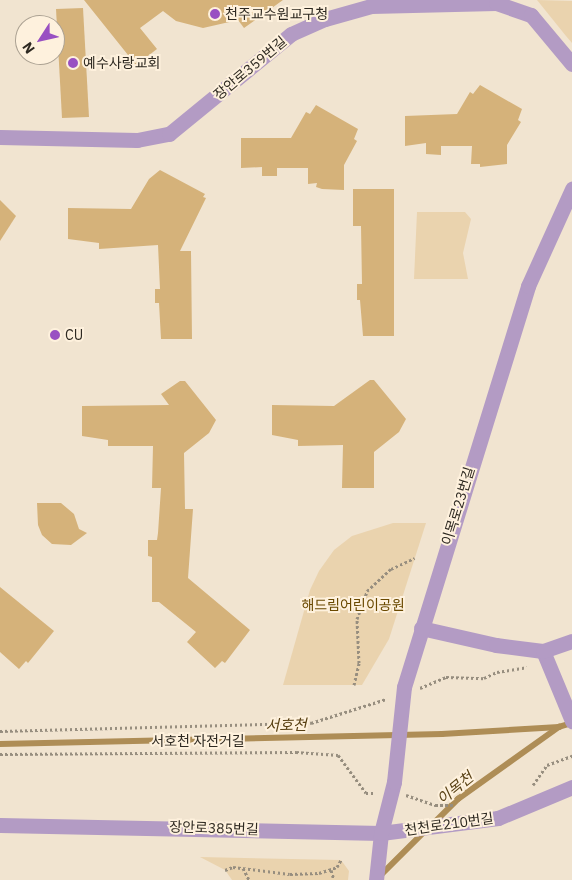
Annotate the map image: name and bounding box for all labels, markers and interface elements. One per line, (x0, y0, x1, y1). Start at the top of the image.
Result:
place label: 천주교수원교구청 (225, 6, 328, 22)
marker: 천주교수원교구청 (209, 8, 221, 20)
north arrow (15, 15, 65, 65)
street label: 장안로359번길 (210, 33, 290, 103)
text: N (18, 39, 39, 57)
place label: 예수사랑교회 (83, 55, 160, 71)
marker: 예수사랑교회 (67, 57, 79, 69)
place label: CU (65, 327, 83, 343)
marker: CU (49, 329, 61, 341)
street label: 이목로23번길 (438, 465, 478, 547)
park label: 해드림어린이공원 (301, 597, 405, 613)
water label: 서호천 (265, 716, 307, 734)
street label: 서호천 자전거길 (151, 733, 245, 749)
water label: 이목천 (433, 768, 477, 808)
street label: 천천로210번길 (403, 809, 495, 839)
street label: 장안로385번길 (169, 818, 259, 838)

